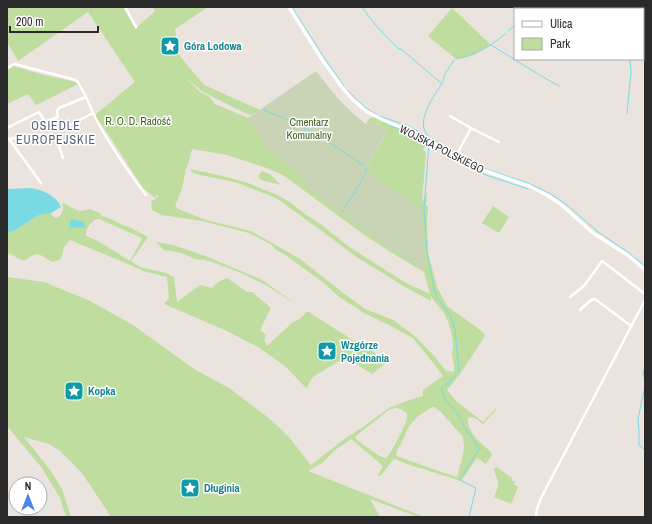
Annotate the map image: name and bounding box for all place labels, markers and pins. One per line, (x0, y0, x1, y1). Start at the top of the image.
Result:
place icon: Góra Lodowa (159, 35, 181, 57)
place label: Góra Lodowa (184, 39, 242, 53)
place label: Wzgórze Pojednania (341, 338, 389, 365)
place icon: Wzgórze Pojednania (316, 340, 338, 362)
place icon: Kopka (63, 380, 85, 402)
place label: Kopka (88, 384, 116, 398)
place icon: Długinia (179, 477, 201, 499)
place label: Długinia (204, 481, 240, 495)

